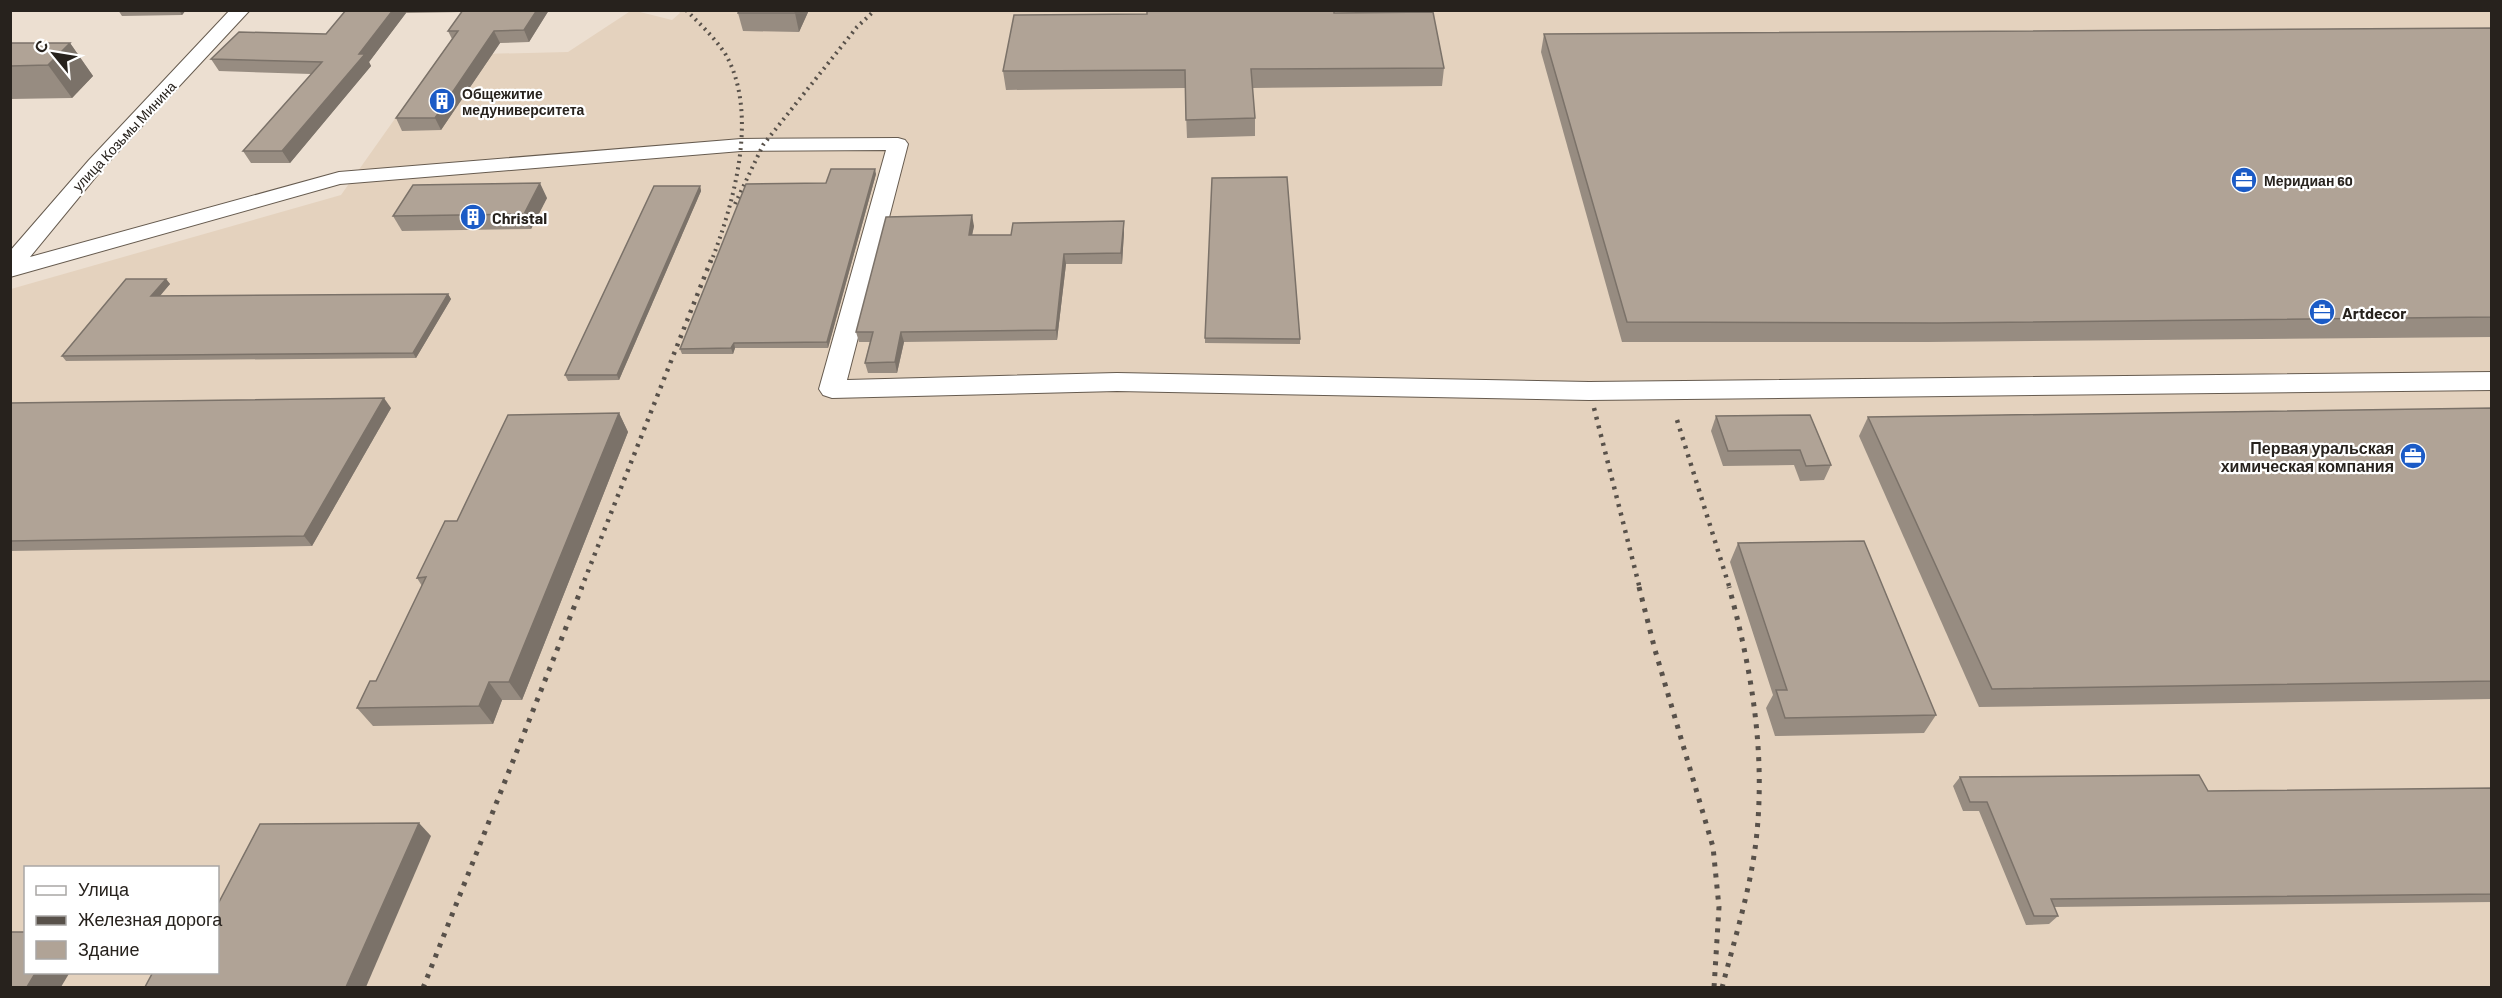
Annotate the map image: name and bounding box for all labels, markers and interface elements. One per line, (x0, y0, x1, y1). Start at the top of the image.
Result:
north arrow (24, 24, 84, 84)
text: С (29, 36, 52, 56)
street label: улица Козьмы Минина (69, 77, 179, 194)
place label: Общежитие медуниверситета (462, 85, 585, 118)
building icon: Общежитие медуниверситета (427, 86, 457, 116)
office icon: Меридиан 60 (2229, 165, 2259, 195)
place label: Меридиан 60 (2264, 172, 2353, 189)
building icon: Christal (458, 202, 488, 232)
place label: Christal (492, 208, 547, 227)
office icon: Artdecor (2307, 297, 2337, 327)
place label: Artdecor (2342, 303, 2406, 322)
place label: Первая уральская химическая компания (2221, 438, 2394, 475)
office icon: Первая уральская химическая компания (2398, 441, 2428, 471)
legend (24, 866, 219, 974)
text: Улица (78, 878, 130, 900)
text: Железная дорога (78, 908, 223, 930)
text: Здание (78, 938, 139, 960)

